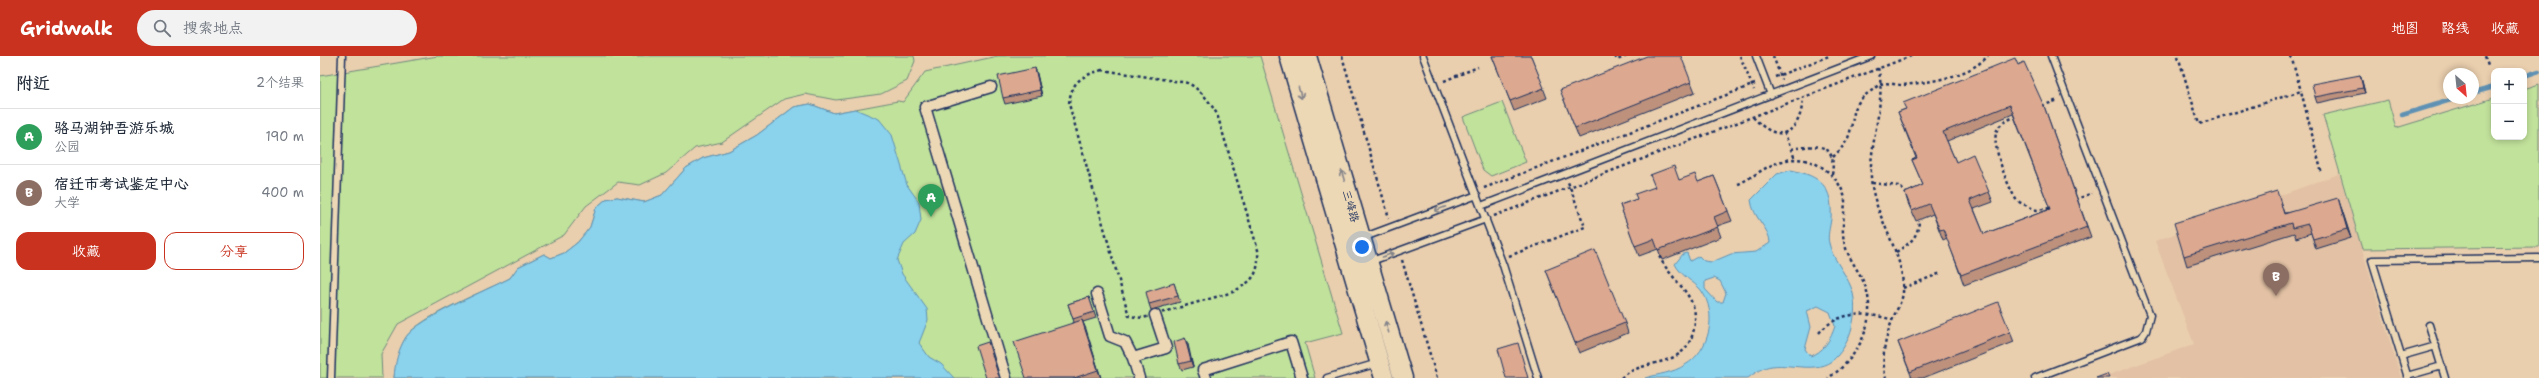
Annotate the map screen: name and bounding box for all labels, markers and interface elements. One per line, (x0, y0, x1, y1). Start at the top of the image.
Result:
search box (137, 10, 417, 46)
text: Gridwalk (20, 16, 113, 41)
icon: search (151, 17, 173, 39)
text: 搜索地点 (183, 18, 243, 38)
text: 地图 (2391, 19, 2419, 37)
text: 路线 (2441, 19, 2469, 37)
text: 收藏 (2491, 19, 2519, 37)
north arrow (2443, 68, 2479, 104)
map controls (2491, 68, 2527, 140)
button: + (2491, 68, 2527, 104)
text: 附近 (16, 72, 50, 94)
text: 2个结果 (256, 74, 304, 91)
one-way arrow (1297, 87, 1304, 100)
button: − (2491, 104, 2527, 140)
text: 骆马湖钟吾游乐城 (54, 118, 174, 138)
text: A (24, 128, 34, 145)
text: 190 m (265, 128, 304, 145)
text: 公园 (54, 138, 80, 155)
one-way arrow (1339, 170, 1346, 183)
text: 宿迁市考试鉴定中心 (54, 174, 189, 194)
text: B (25, 184, 33, 201)
text: 400 m (261, 184, 304, 201)
pin: A (918, 184, 944, 217)
street label: 三峰路 (1339, 188, 1362, 224)
text: 大学 (54, 194, 80, 211)
one-way arrow (1435, 205, 1447, 213)
button: 收藏 (16, 232, 156, 270)
button: 分享 (164, 232, 304, 270)
your location (1352, 237, 1372, 257)
one-way arrow (1381, 251, 1393, 259)
pin: B (2263, 263, 2289, 296)
one-way arrow (1383, 321, 1390, 334)

